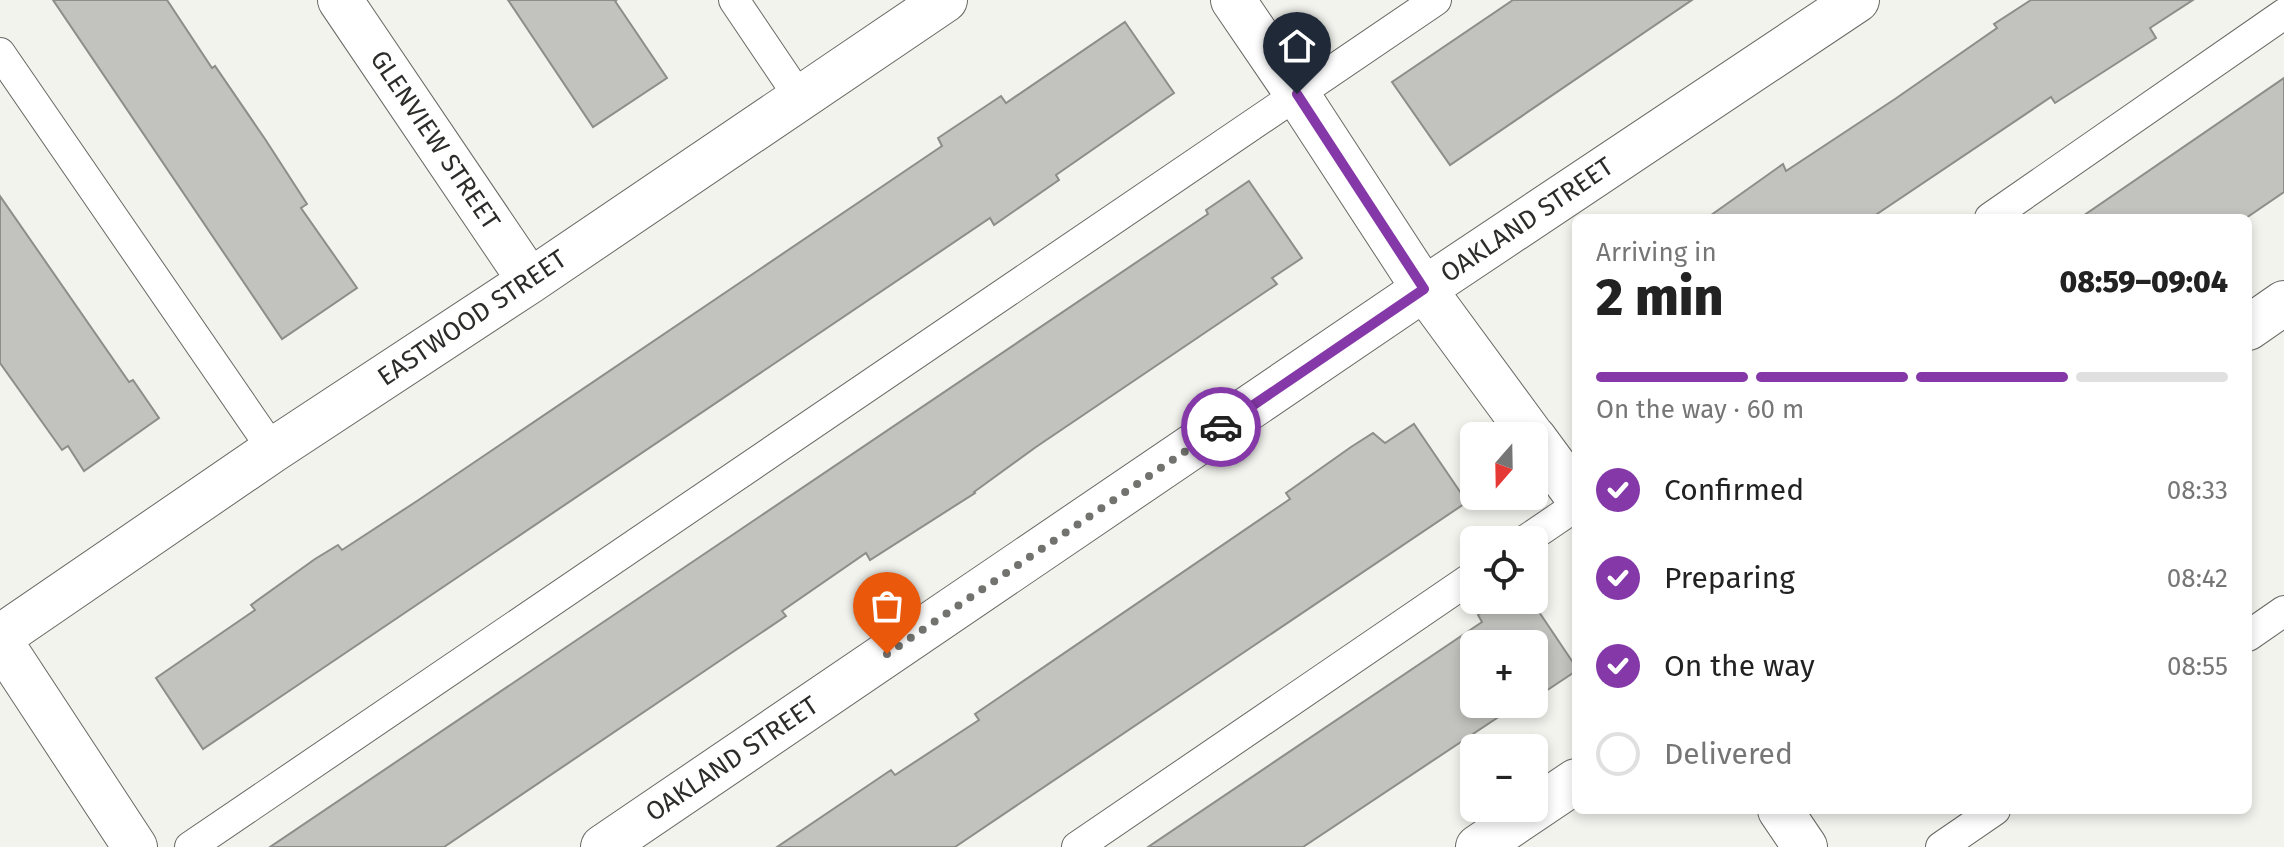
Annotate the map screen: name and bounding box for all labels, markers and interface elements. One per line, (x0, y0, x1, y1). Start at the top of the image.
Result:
pin (1263, 12, 1331, 94)
icon: home (1275, 24, 1319, 68)
street label: GLENVIEW STREET (364, 45, 507, 236)
street label: OAKLAND STREET (1435, 151, 1620, 289)
text: Arriving in (1596, 237, 1717, 268)
street label: EASTWOOD STREET (372, 243, 573, 393)
text: 08:59–09:04 (2059, 264, 2228, 300)
text: 2 min (1596, 266, 1723, 329)
courier (1181, 387, 1261, 467)
text: On the way · 60 m (1596, 394, 1804, 425)
icon: car (1199, 405, 1243, 449)
north arrow (1460, 422, 1548, 510)
map controls (1460, 422, 1548, 822)
icon: check (1596, 468, 1640, 512)
text: Confirmed (1664, 472, 1804, 508)
text: 08:33 (2167, 475, 2228, 506)
button: locate (1460, 526, 1548, 614)
icon: check (1596, 556, 1640, 600)
text: Preparing (1664, 560, 1795, 596)
text: 08:42 (2167, 563, 2228, 594)
pin (853, 572, 921, 654)
icon: bag (865, 584, 909, 628)
button: + (1460, 630, 1548, 718)
icon: check (1596, 644, 1640, 688)
text: On the way (1664, 648, 1815, 684)
text: 08:55 (2167, 651, 2228, 682)
street label: OAKLAND STREET (640, 690, 825, 828)
button: − (1460, 734, 1548, 822)
text: Delivered (1664, 736, 1793, 772)

